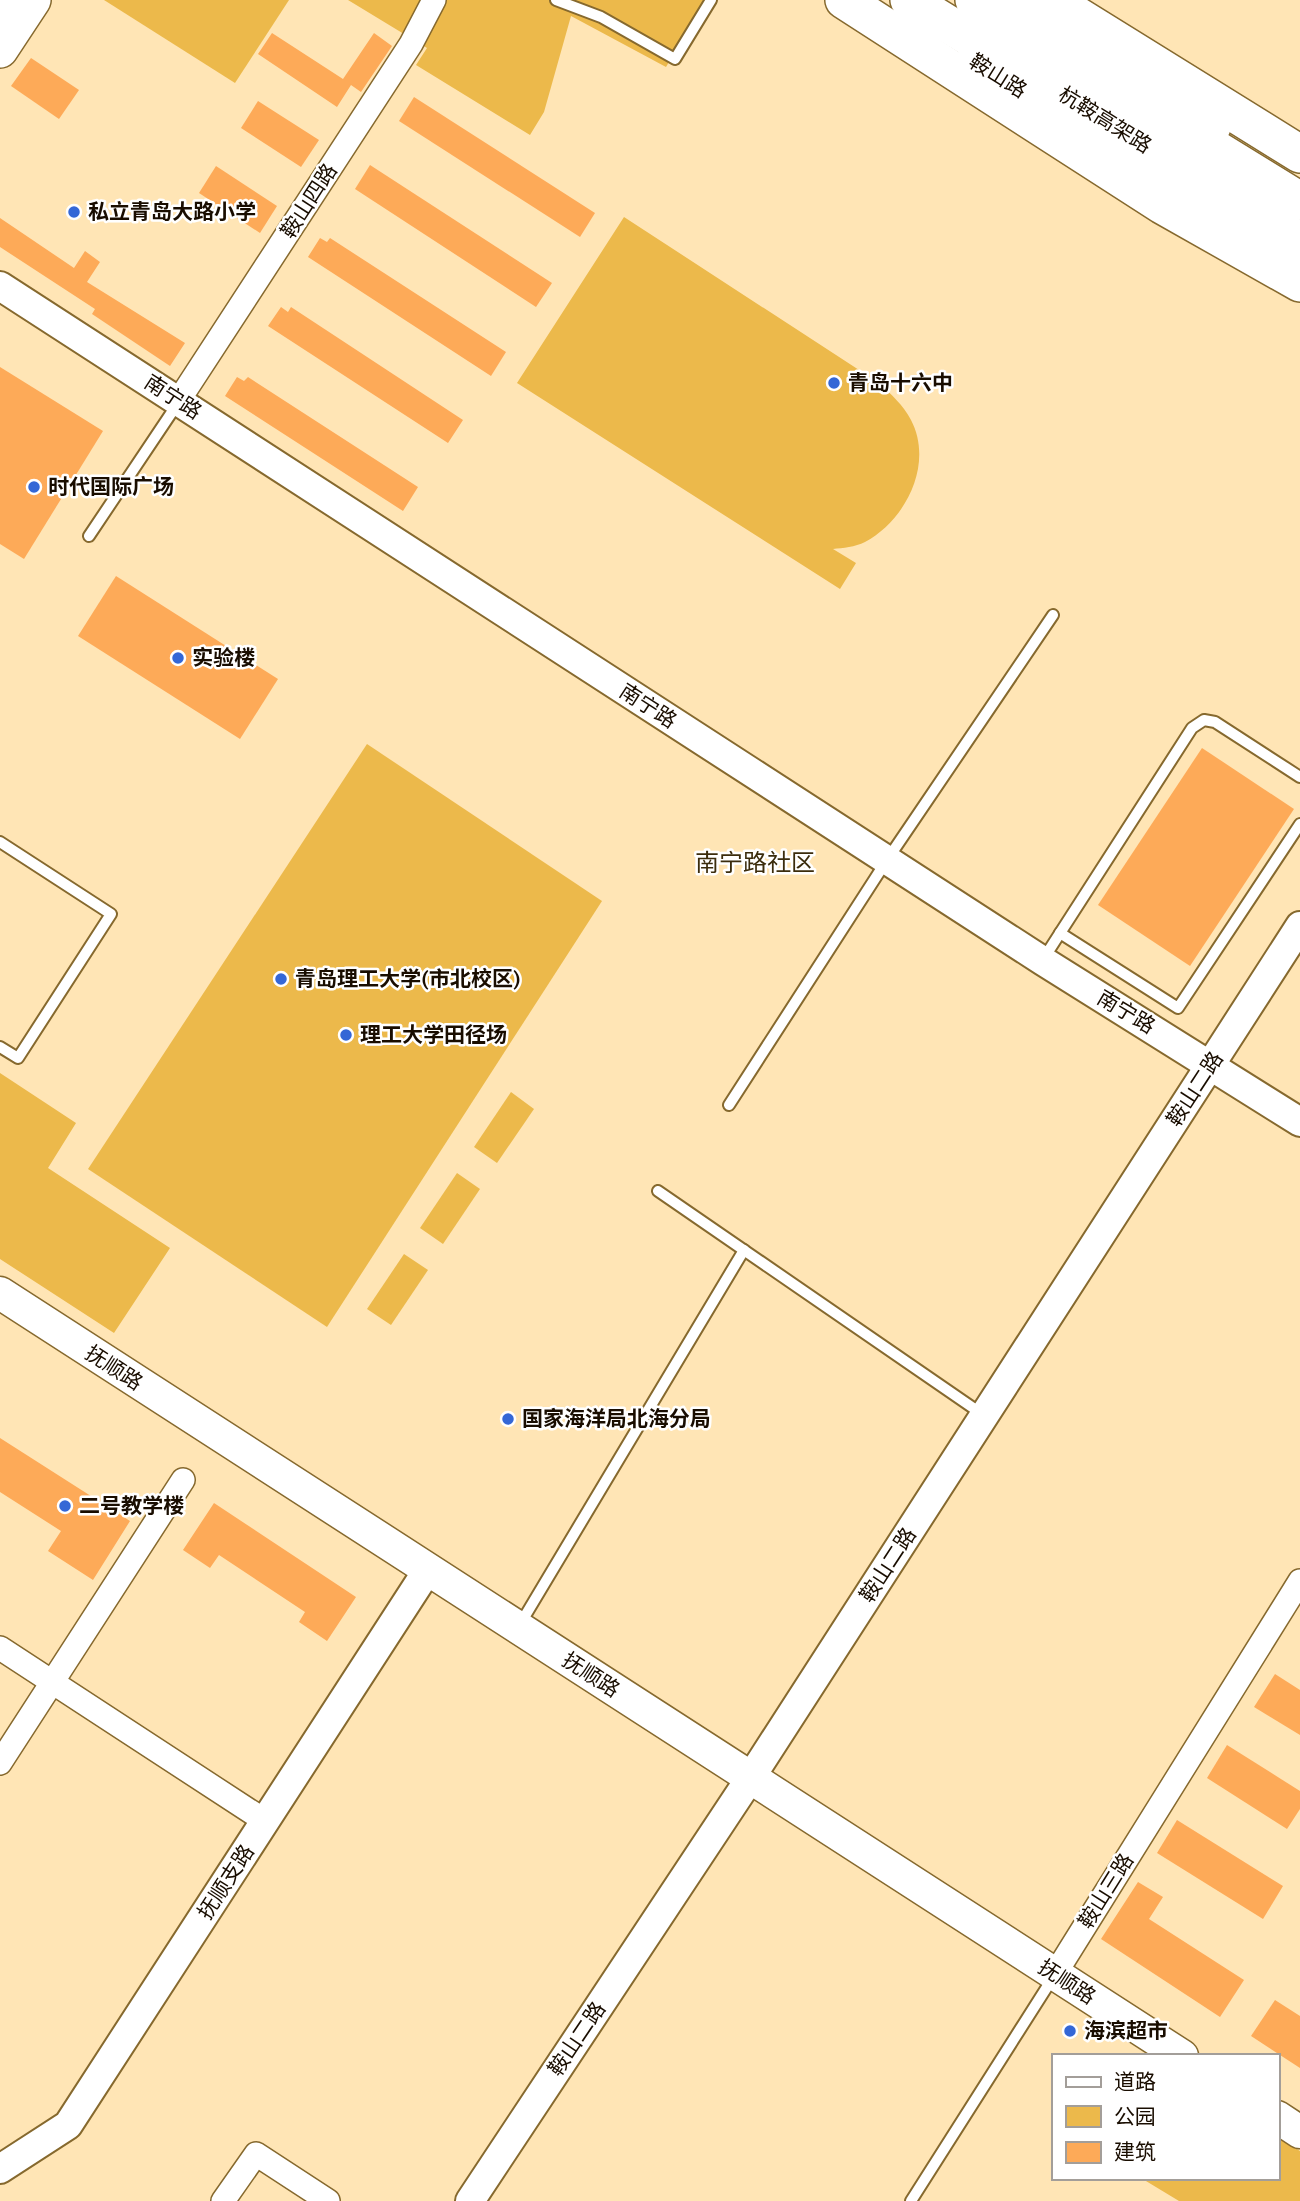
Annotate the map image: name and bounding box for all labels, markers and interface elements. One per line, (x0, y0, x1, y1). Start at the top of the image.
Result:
street label: 鞍山路 (964, 47, 1033, 105)
street label: 杭鞍高架路 (1053, 79, 1157, 160)
street label: 鞍山四路 (274, 158, 344, 244)
place label: 私立青岛大路小学 (88, 197, 256, 226)
marker: 私立青岛大路小学 (66, 204, 82, 220)
street label: 南宁路 (139, 367, 208, 426)
place label: 青岛十六中 (848, 368, 953, 397)
marker: 青岛十六中 (826, 375, 842, 391)
place label: 时代国际广场 (48, 472, 174, 501)
marker: 时代国际广场 (26, 479, 42, 495)
place label: 实验楼 (192, 643, 255, 672)
marker: 实验楼 (170, 650, 186, 666)
street label: 南宁路 (614, 676, 683, 735)
district label: 南宁路社区 (695, 846, 815, 879)
place label: 青岛理工大学(市北校区) (295, 964, 521, 993)
marker: 青岛理工大学(市北校区) (273, 971, 289, 987)
street label: 南宁路 (1092, 983, 1161, 1040)
place label: 理工大学田径场 (360, 1020, 507, 1049)
marker: 理工大学田径场 (338, 1027, 354, 1043)
street label: 鞍山二路 (1160, 1046, 1230, 1132)
street label: 抚顺路 (80, 1338, 149, 1397)
place label: 国家海洋局北海分局 (522, 1404, 711, 1433)
marker: 国家海洋局北海分局 (500, 1411, 516, 1427)
place label: 二号教学楼 (79, 1491, 184, 1520)
marker: 二号教学楼 (57, 1498, 73, 1514)
street label: 鞍山二路 (853, 1522, 923, 1608)
street label: 抚顺路 (557, 1645, 626, 1704)
street label: 抚顺支路 (191, 1839, 261, 1925)
street label: 鞍山三路 (1071, 1847, 1140, 1934)
street label: 抚顺路 (1033, 1952, 1102, 2011)
street label: 鞍山二路 (541, 1996, 612, 2082)
place label: 海滨超市 (1084, 2016, 1168, 2045)
marker: 海滨超市 (1062, 2023, 1078, 2039)
legend (1052, 2054, 1279, 2180)
text: 道路 (1114, 2067, 1156, 2096)
text: 公园 (1114, 2102, 1156, 2131)
text: 建筑 (1114, 2137, 1156, 2166)

